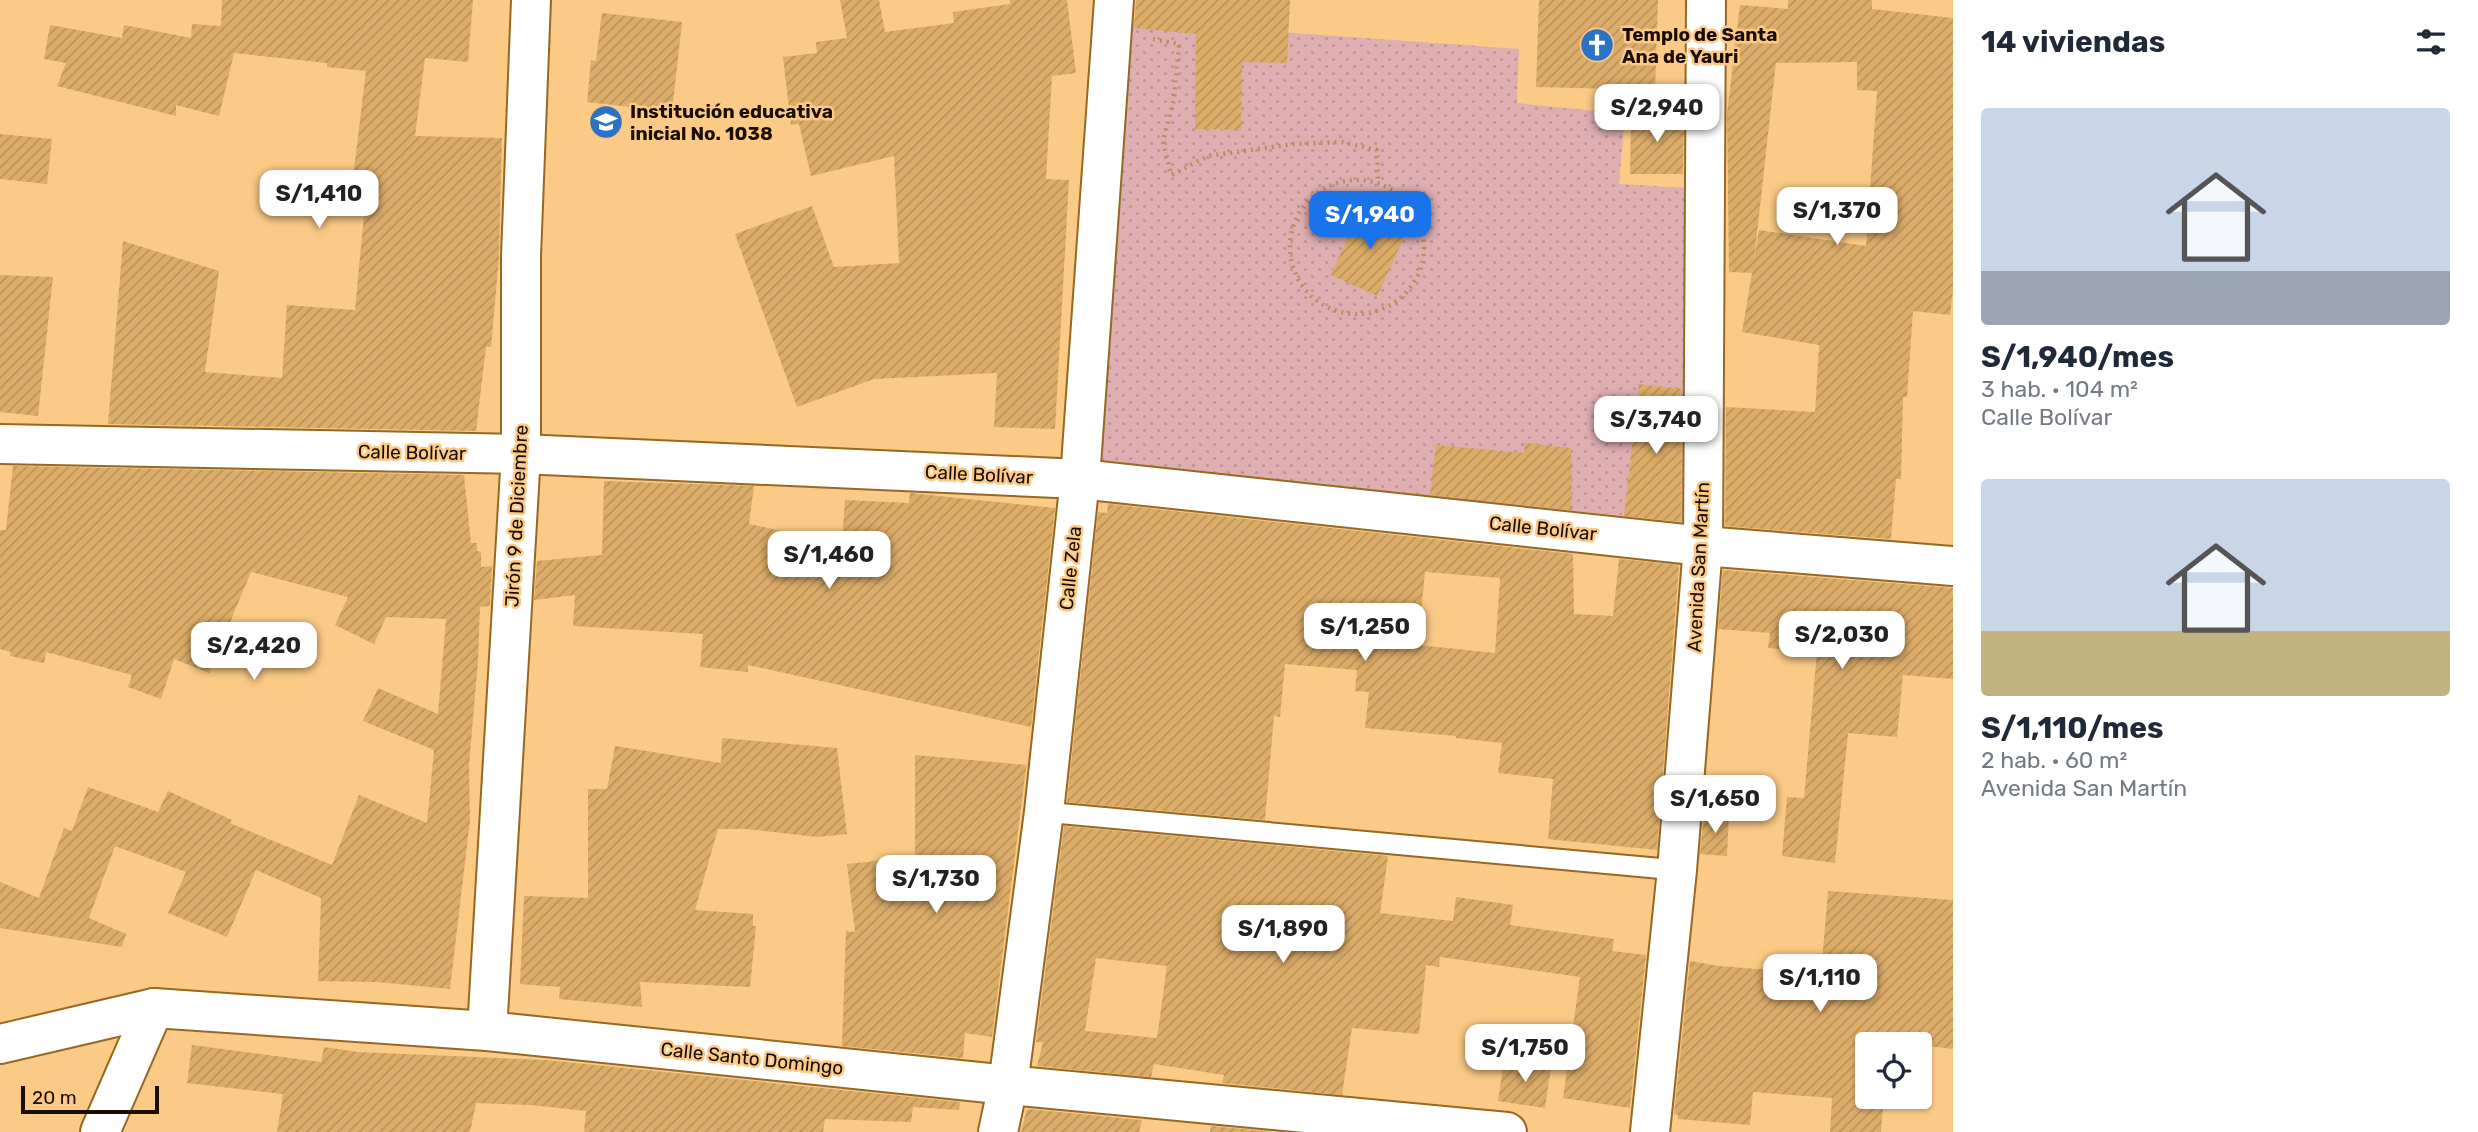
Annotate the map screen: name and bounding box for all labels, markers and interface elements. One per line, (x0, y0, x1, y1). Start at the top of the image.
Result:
place label: Templo de Santa Ana de Yauri (1622, 23, 1777, 68)
icon: filters (2412, 23, 2450, 61)
text: 14 viviendas (1981, 24, 2165, 60)
church icon: Templo de Santa Ana de Yauri (1578, 26, 1616, 64)
pin: S/2,940 (1592, 85, 1722, 144)
text: S/2,940 (1610, 93, 1704, 121)
place label: Institución educativa inicial No. 1038 (630, 100, 833, 145)
school or university icon: Institución educativa inicial No. 1038 (587, 103, 625, 141)
icon: home (2153, 154, 2279, 280)
pin: S/1,410 (254, 170, 384, 230)
text: S/1,410 (276, 179, 362, 207)
pin: S/1,370 (1772, 188, 1902, 247)
pin: S/1,940 (1305, 191, 1435, 251)
text: S/1,370 (1793, 196, 1881, 224)
text: S/1,940 (1325, 200, 1415, 228)
text: S/1,940/mes (1981, 339, 2174, 375)
text: 3 hab. · 104 m² (1981, 375, 2138, 403)
pin: S/3,740 (1591, 396, 1721, 456)
text: Calle Bolívar (1981, 403, 2112, 431)
text: S/3,740 (1610, 405, 1702, 433)
street label: Jirón 9 de Diciembre (500, 424, 533, 608)
street label: Calle Bolívar (358, 440, 467, 465)
street label: Calle Bolívar (924, 460, 1034, 489)
street label: Avenida San Martín (1683, 481, 1714, 653)
street label: Calle Bolívar (1488, 511, 1599, 546)
street label: Calle Zela (1055, 525, 1086, 611)
icon: home (2153, 525, 2279, 651)
pin: S/1,460 (764, 532, 894, 591)
text: S/1,460 (784, 540, 874, 568)
pin: S/1,250 (1300, 604, 1430, 663)
text: S/1,250 (1320, 612, 1410, 640)
pin: S/2,030 (1777, 612, 1907, 671)
text: S/2,030 (1795, 620, 1889, 648)
pin: S/2,420 (189, 622, 319, 682)
text: S/2,420 (207, 631, 301, 659)
text: S/1,110/mes (1981, 710, 2164, 746)
text: 2 hab. · 60 m² (1981, 746, 2127, 774)
text: Avenida San Martín (1981, 774, 2187, 802)
pin: S/1,650 (1650, 776, 1780, 835)
text: S/1,650 (1670, 784, 1760, 812)
pin: S/1,730 (871, 856, 1001, 915)
text: S/1,730 (892, 864, 980, 892)
pin: S/1,890 (1218, 906, 1348, 965)
text: S/1,890 (1238, 914, 1328, 942)
pin: S/1,110 (1755, 954, 1885, 1014)
text: S/1,110 (1779, 963, 1861, 991)
pin: S/1,750 (1460, 1024, 1590, 1084)
map controls (1855, 1032, 1932, 1109)
button: locate (1855, 1032, 1932, 1109)
text: S/1,750 (1481, 1033, 1569, 1061)
street label: Calle Santo Domingo (659, 1037, 844, 1080)
scale bar (21, 1083, 159, 1115)
text: 20 m (32, 1086, 77, 1109)

